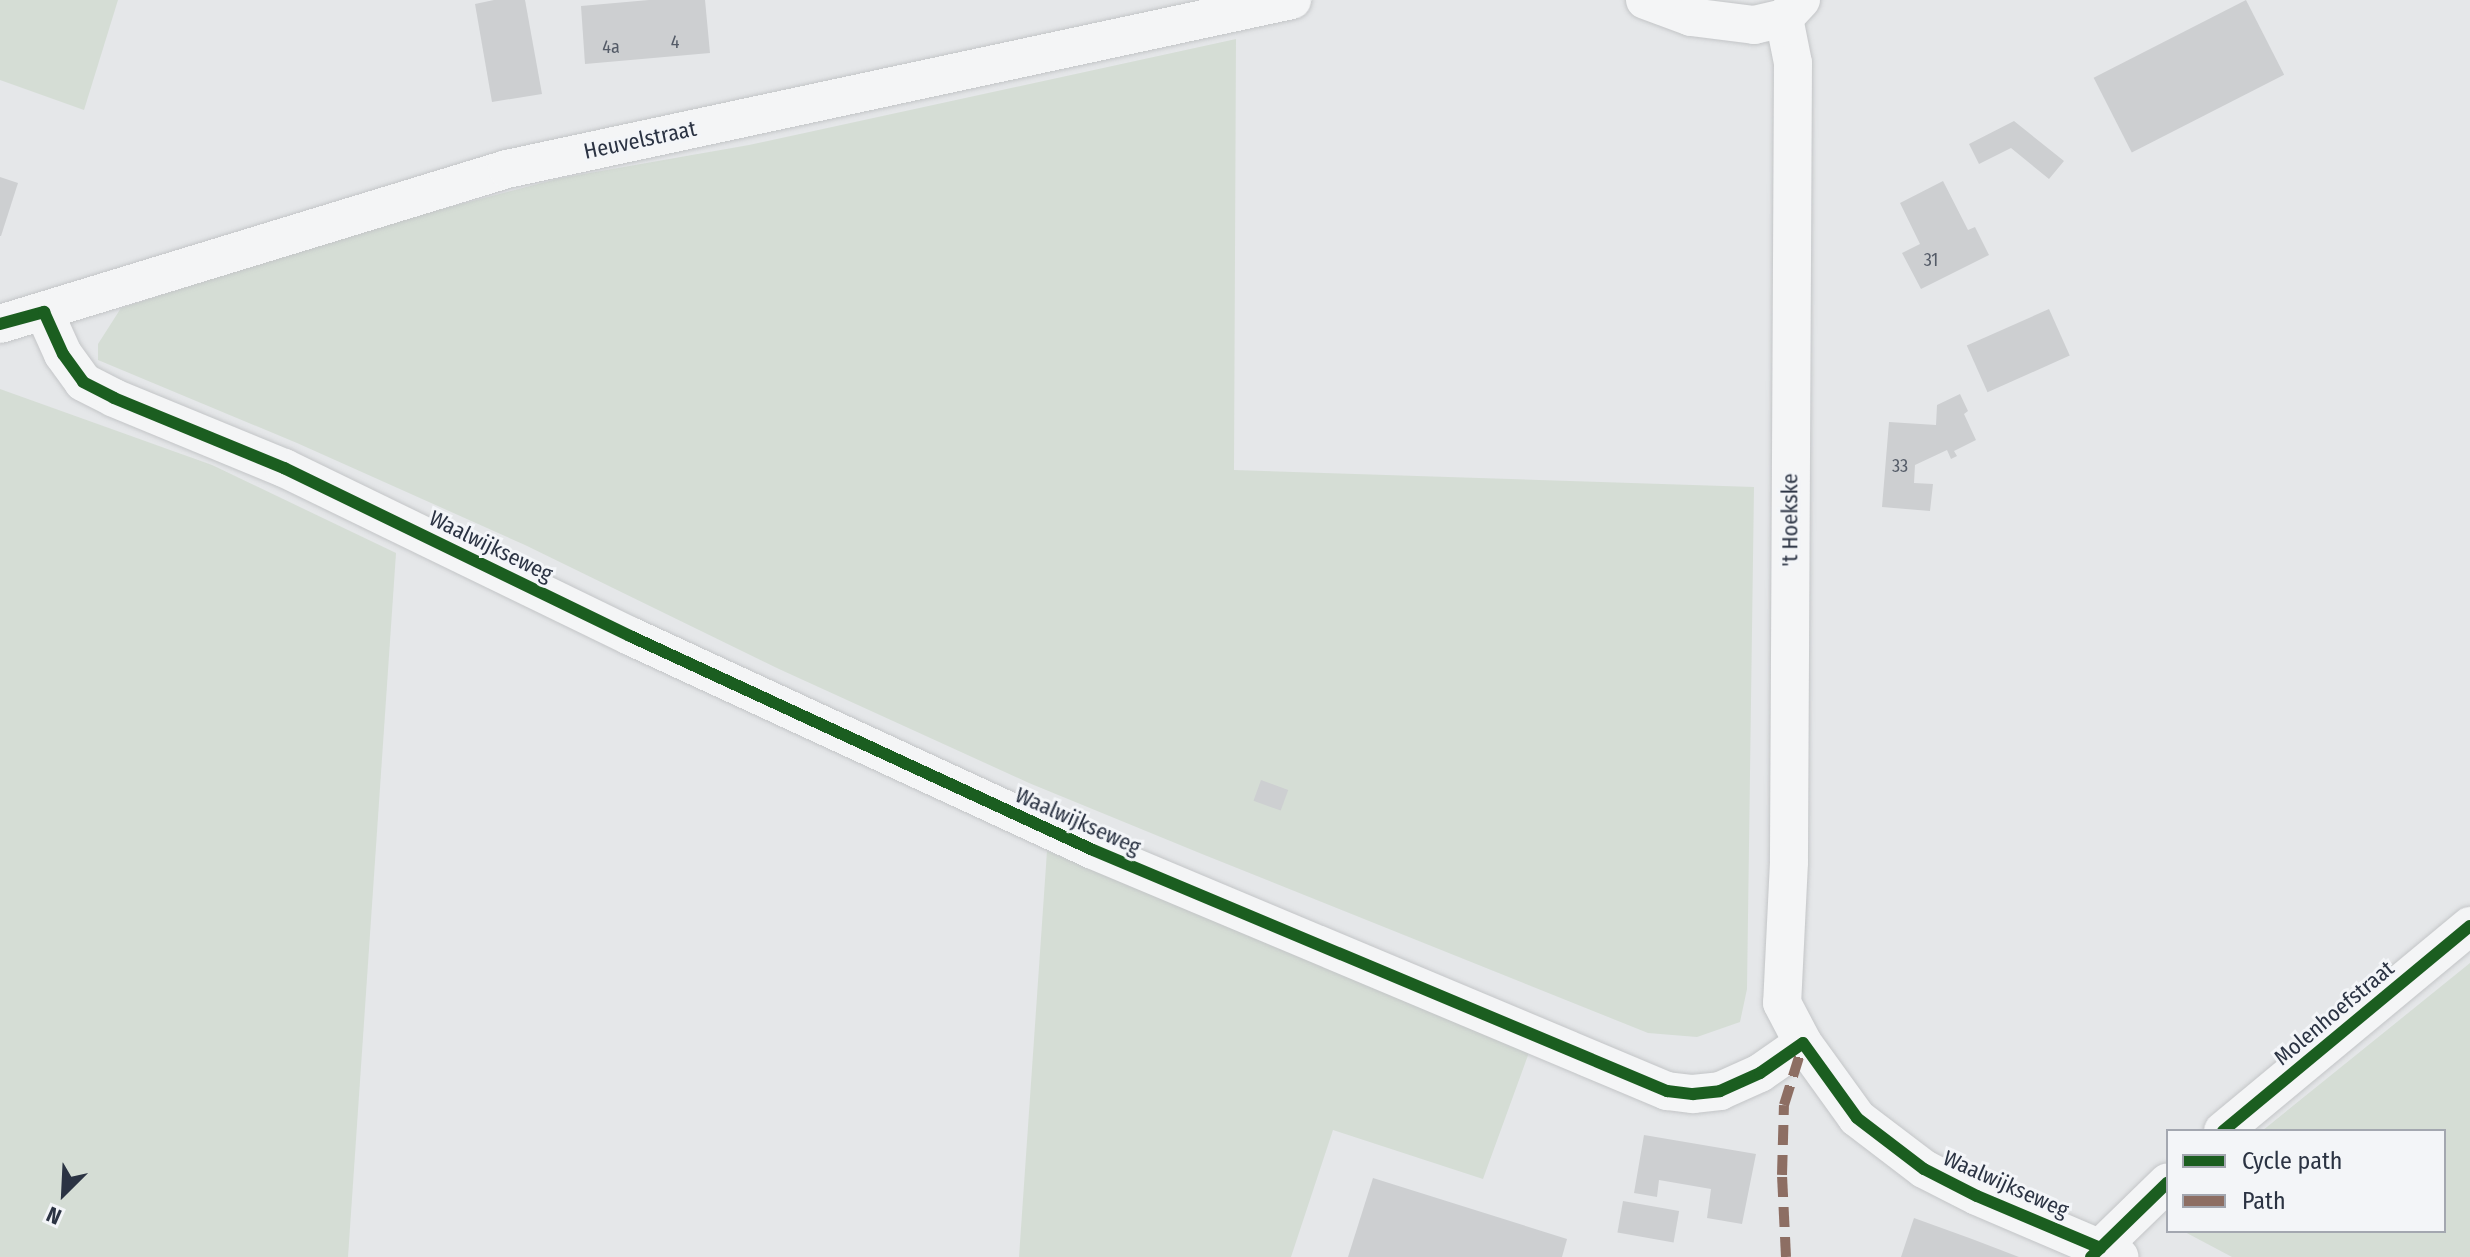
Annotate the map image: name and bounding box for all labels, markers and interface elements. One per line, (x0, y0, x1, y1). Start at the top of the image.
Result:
house number: 4 (671, 31, 679, 53)
house number: 4a (602, 36, 620, 58)
street label: Heuvelstraat (581, 115, 699, 165)
house number: 31 (1924, 249, 1938, 271)
house number: 33 (1892, 455, 1908, 477)
street label: 't Hoekske (1777, 473, 1803, 567)
street label: Waalwijkseweg (425, 505, 557, 587)
street label: Waalwijkseweg (1011, 782, 1145, 860)
street label: Molenhoefstraat (2269, 955, 2399, 1071)
legend (2166, 1129, 2446, 1233)
street label: Waalwijkseweg (1939, 1145, 2073, 1223)
text: Cycle path (2242, 1147, 2342, 1175)
north arrow (24, 1153, 104, 1233)
text: Path (2242, 1187, 2286, 1215)
text: N (43, 1200, 66, 1230)

